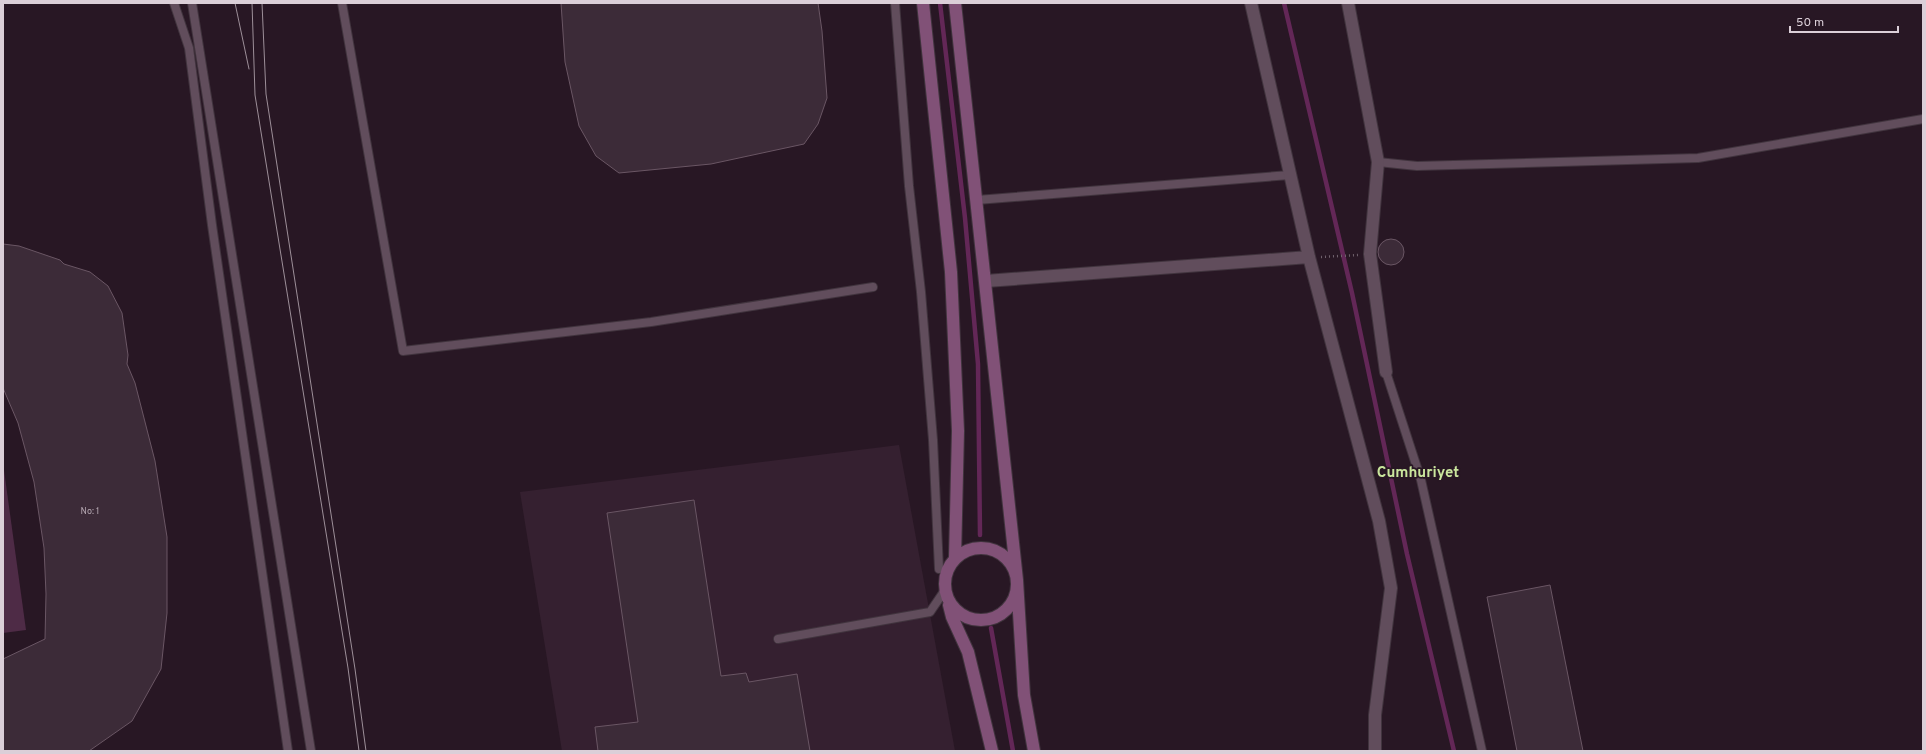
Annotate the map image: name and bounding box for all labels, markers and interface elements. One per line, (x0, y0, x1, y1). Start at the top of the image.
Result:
scale bar (1790, 8, 1898, 34)
text: 50 m (1796, 15, 1824, 31)
district label: Cumhuriyet (1377, 464, 1459, 483)
house number: No: 1 (81, 506, 99, 517)

